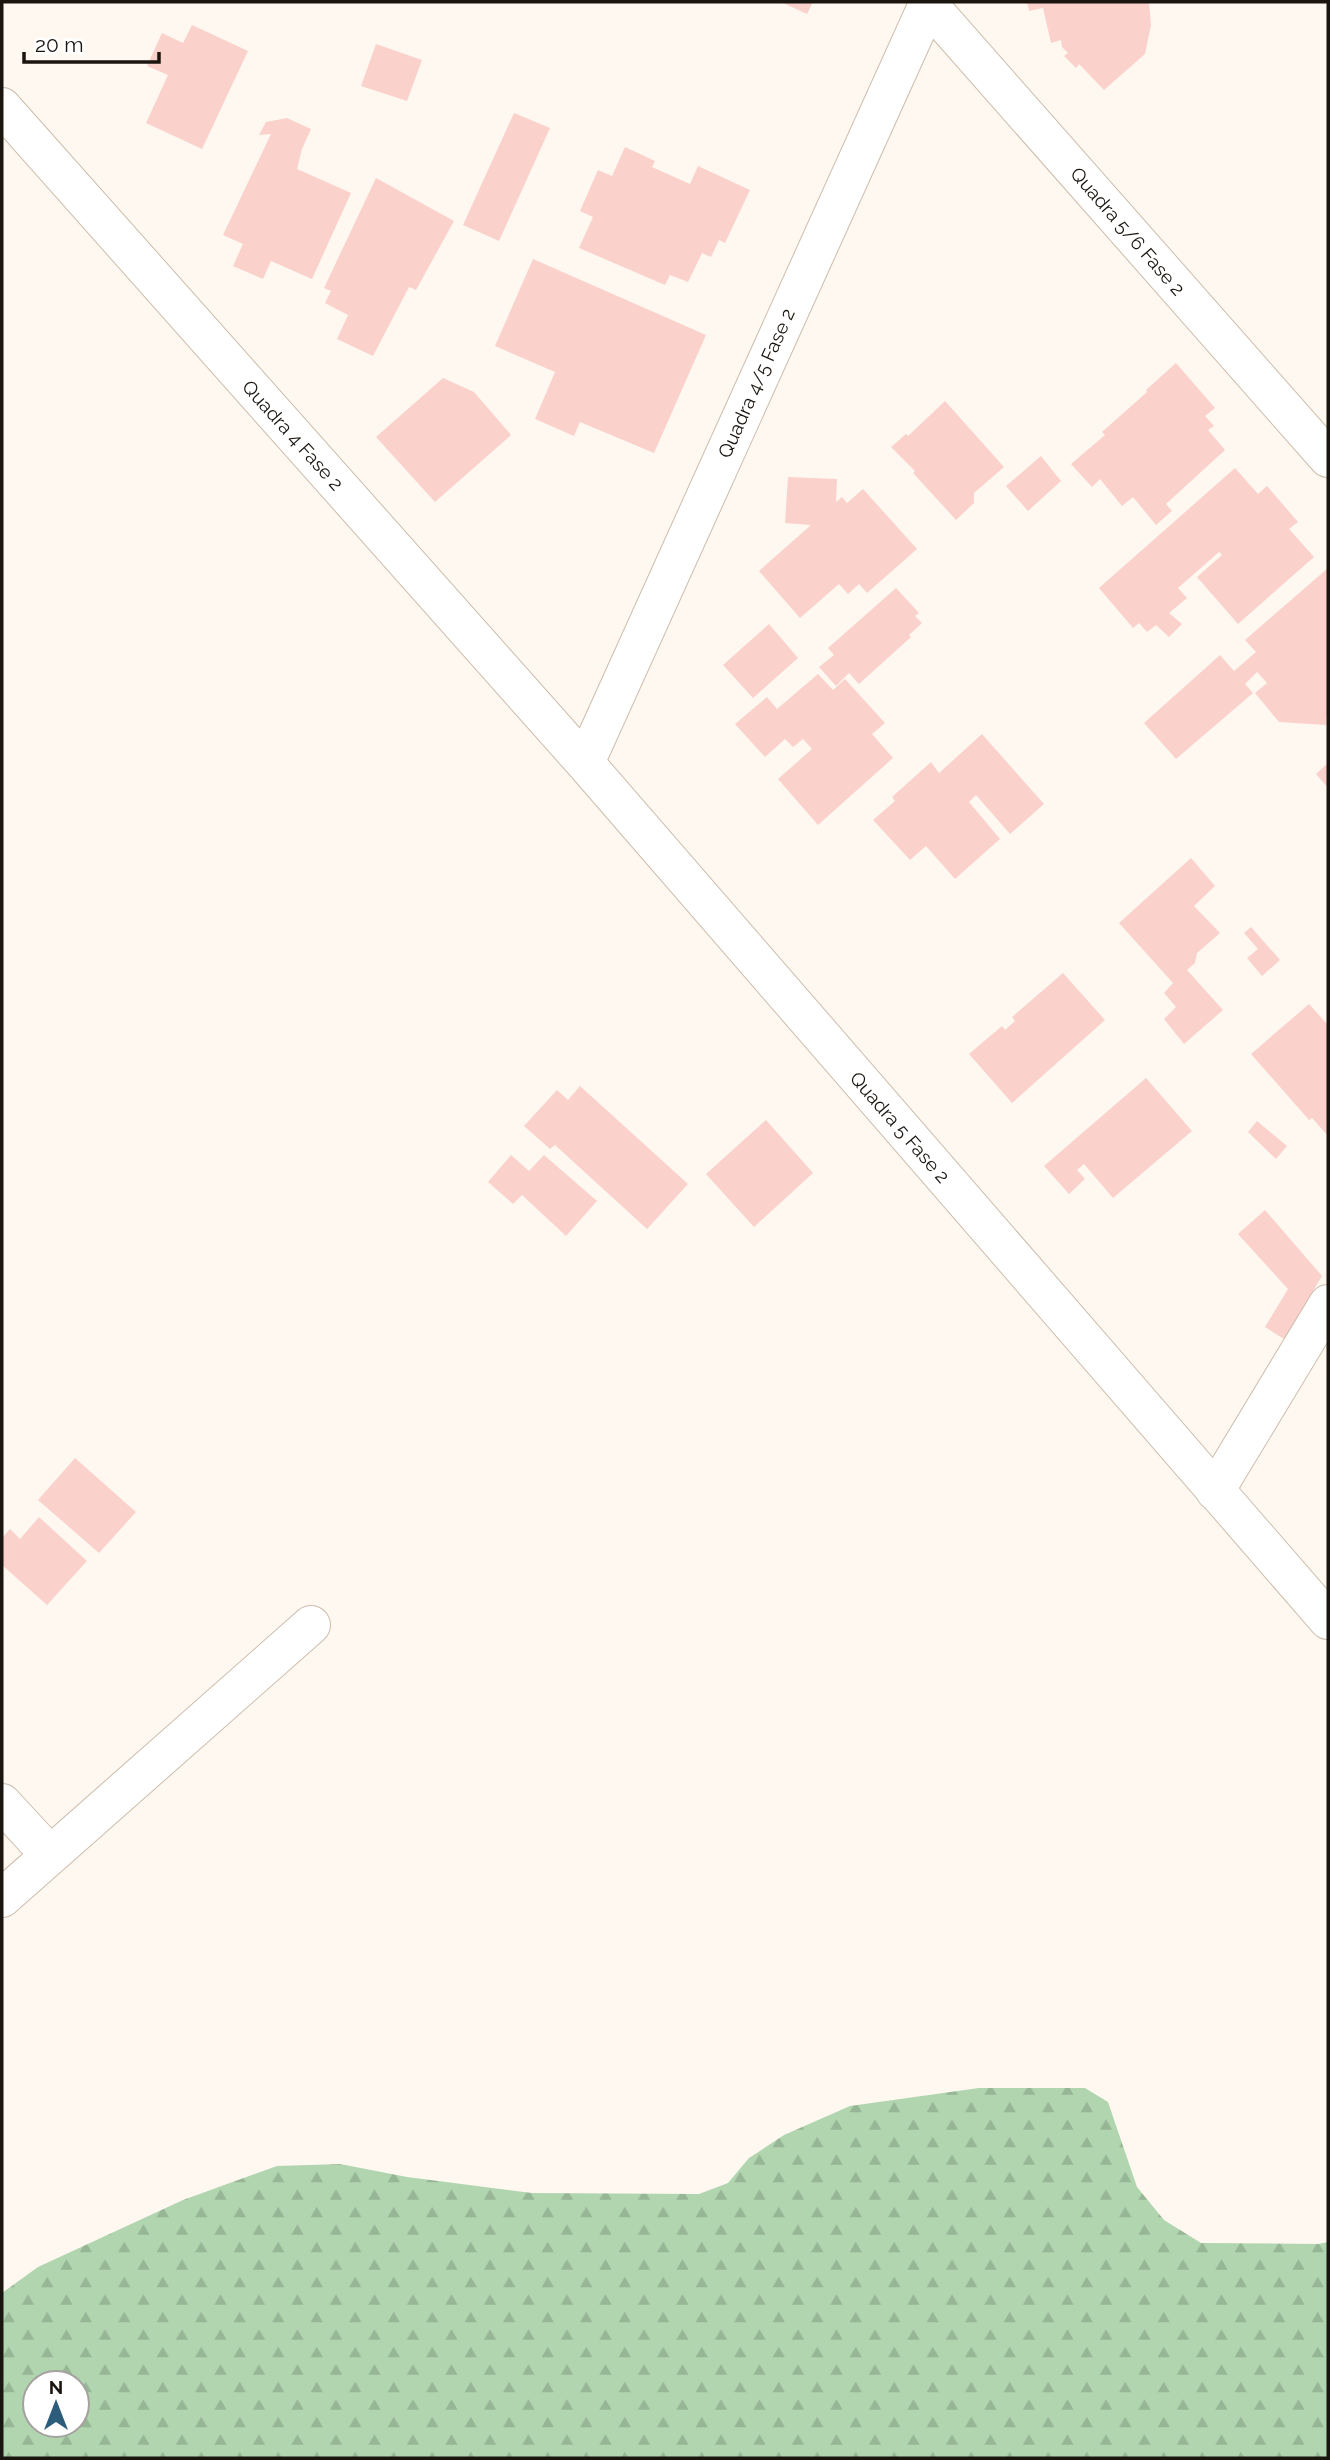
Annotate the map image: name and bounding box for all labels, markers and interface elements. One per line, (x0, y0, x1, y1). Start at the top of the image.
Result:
scale bar (24, 21, 159, 65)
text: 20 m (35, 32, 83, 57)
street label: Quadra 5/6 Fase 2 (1066, 162, 1190, 300)
street label: Quadra 4/5 Fase 2 (713, 305, 799, 461)
street label: Quadra 4 Fase 2 (238, 376, 348, 494)
street label: Quadra 5 Fase 2 (846, 1067, 954, 1187)
north arrow (21, 2369, 91, 2439)
text: N (49, 2376, 63, 2398)

